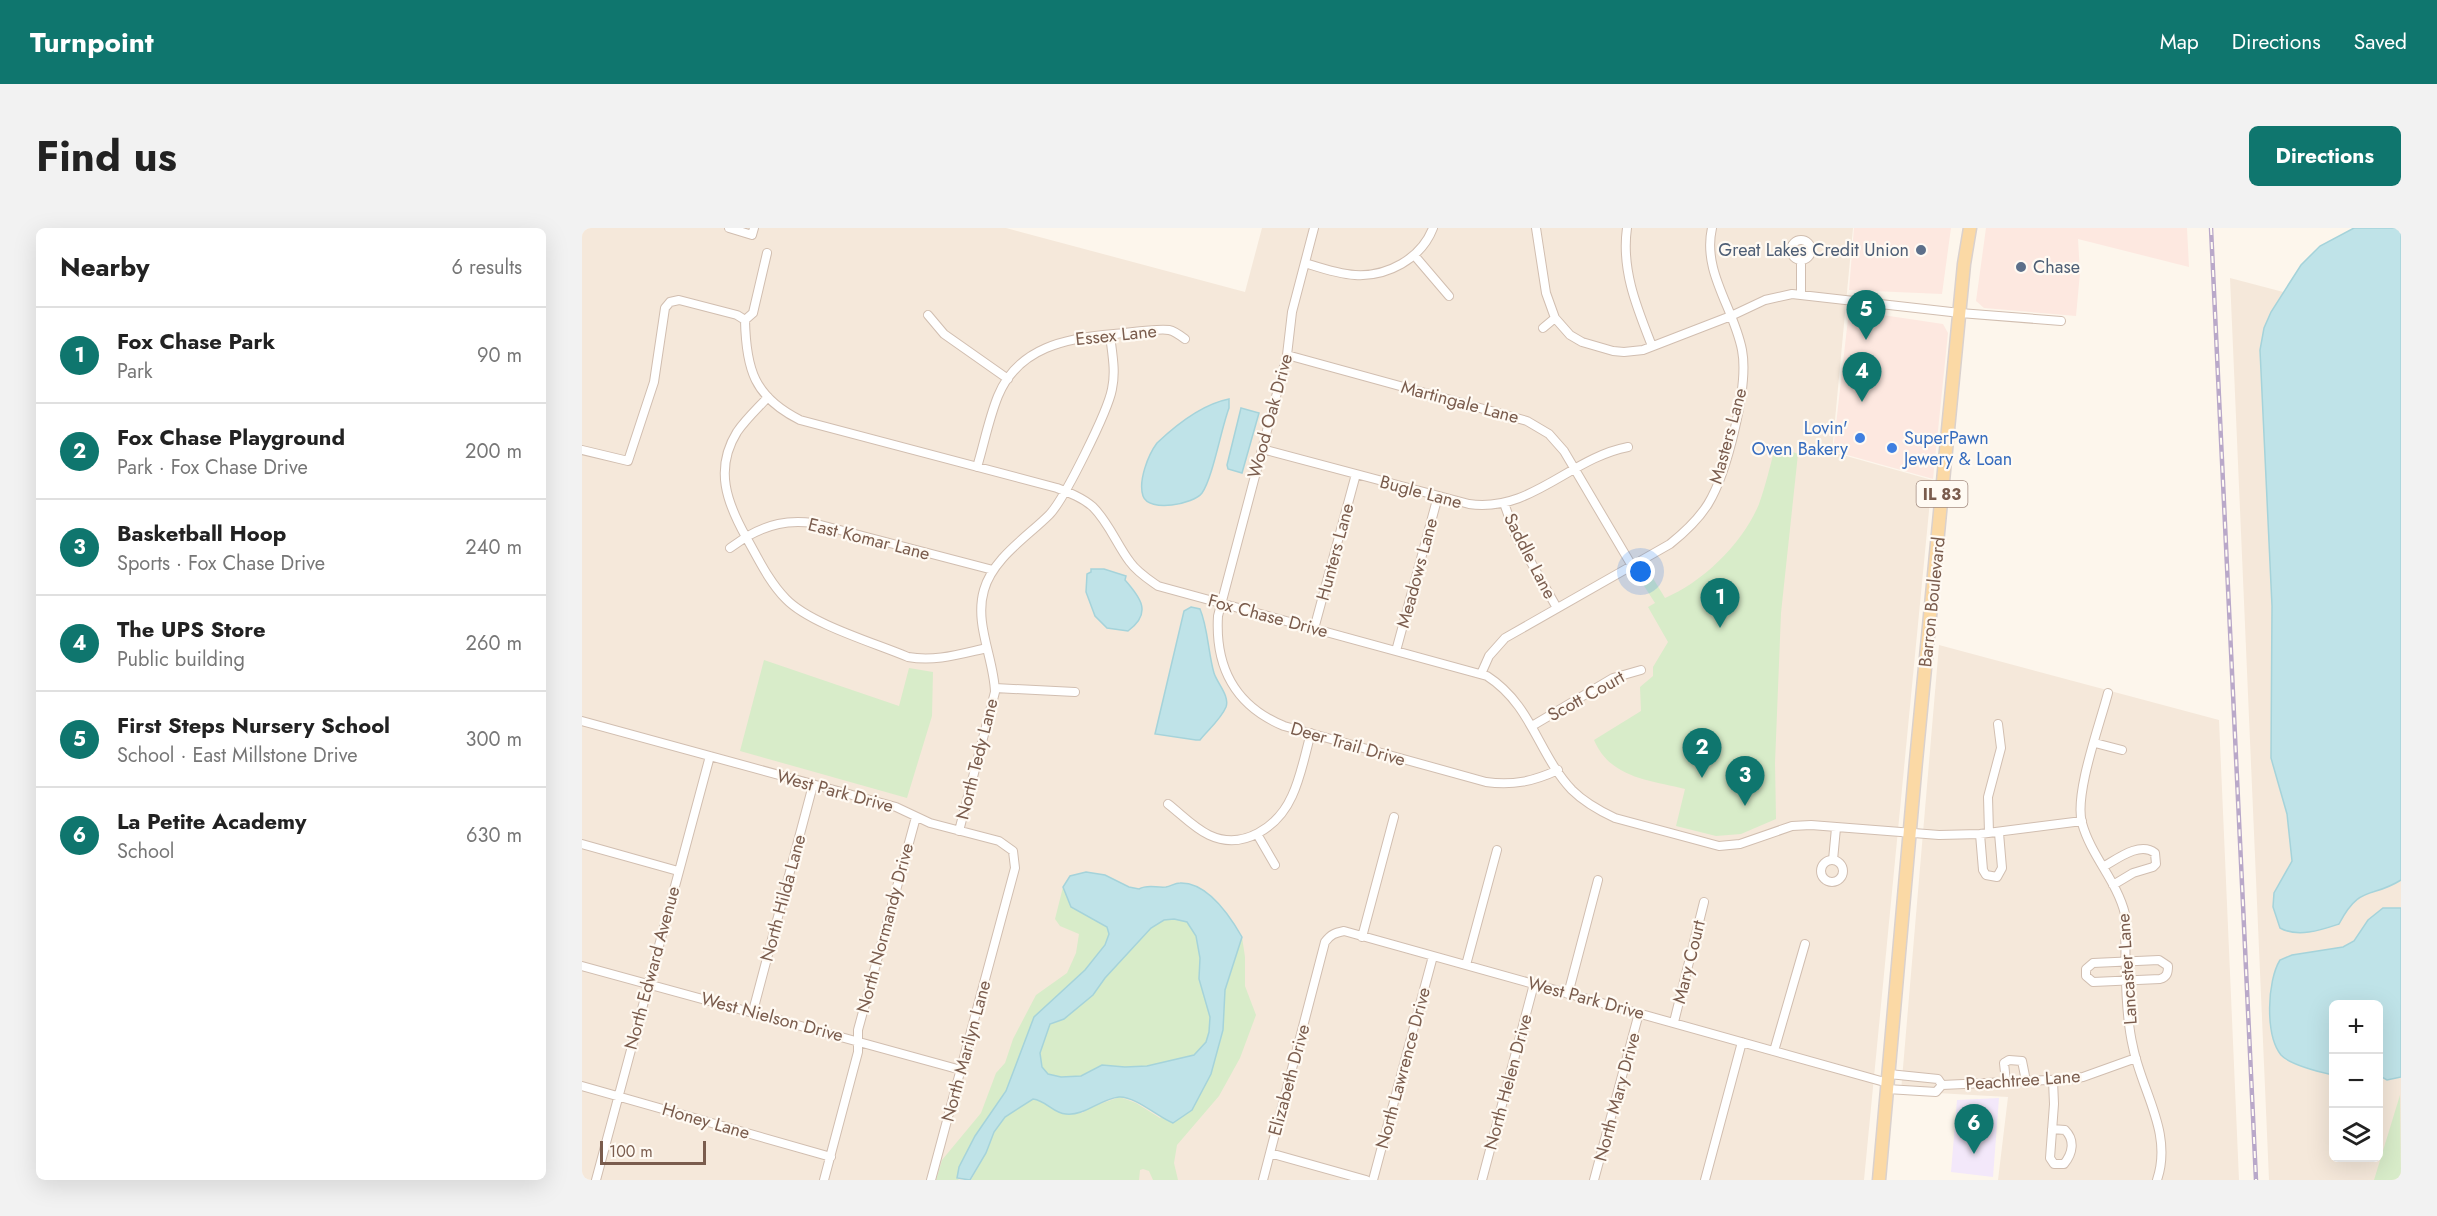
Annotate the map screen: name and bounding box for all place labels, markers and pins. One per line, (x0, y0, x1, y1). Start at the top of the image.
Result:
place label: Great Lakes Credit Union (1718, 237, 1909, 263)
marker: Great Lakes Credit Union (1914, 243, 1928, 257)
place label: Chase (2033, 254, 2080, 280)
marker: Chase (2014, 260, 2028, 274)
pin: 5 (1846, 291, 1886, 340)
pin: 4 (1842, 352, 1882, 402)
place label: Lovin' Oven Bakery (1751, 415, 1848, 462)
place label: SuperPawn Jewery & Loan (1902, 425, 2012, 472)
marker: Lovin' Oven Bakery (1853, 431, 1867, 445)
marker: SuperPawn Jewery & Loan (1885, 441, 1899, 455)
pin: 1 (1700, 578, 1740, 628)
pin: 2 (1682, 728, 1722, 778)
pin: 3 (1726, 756, 1764, 806)
pin: 6 (1954, 1104, 1994, 1154)

